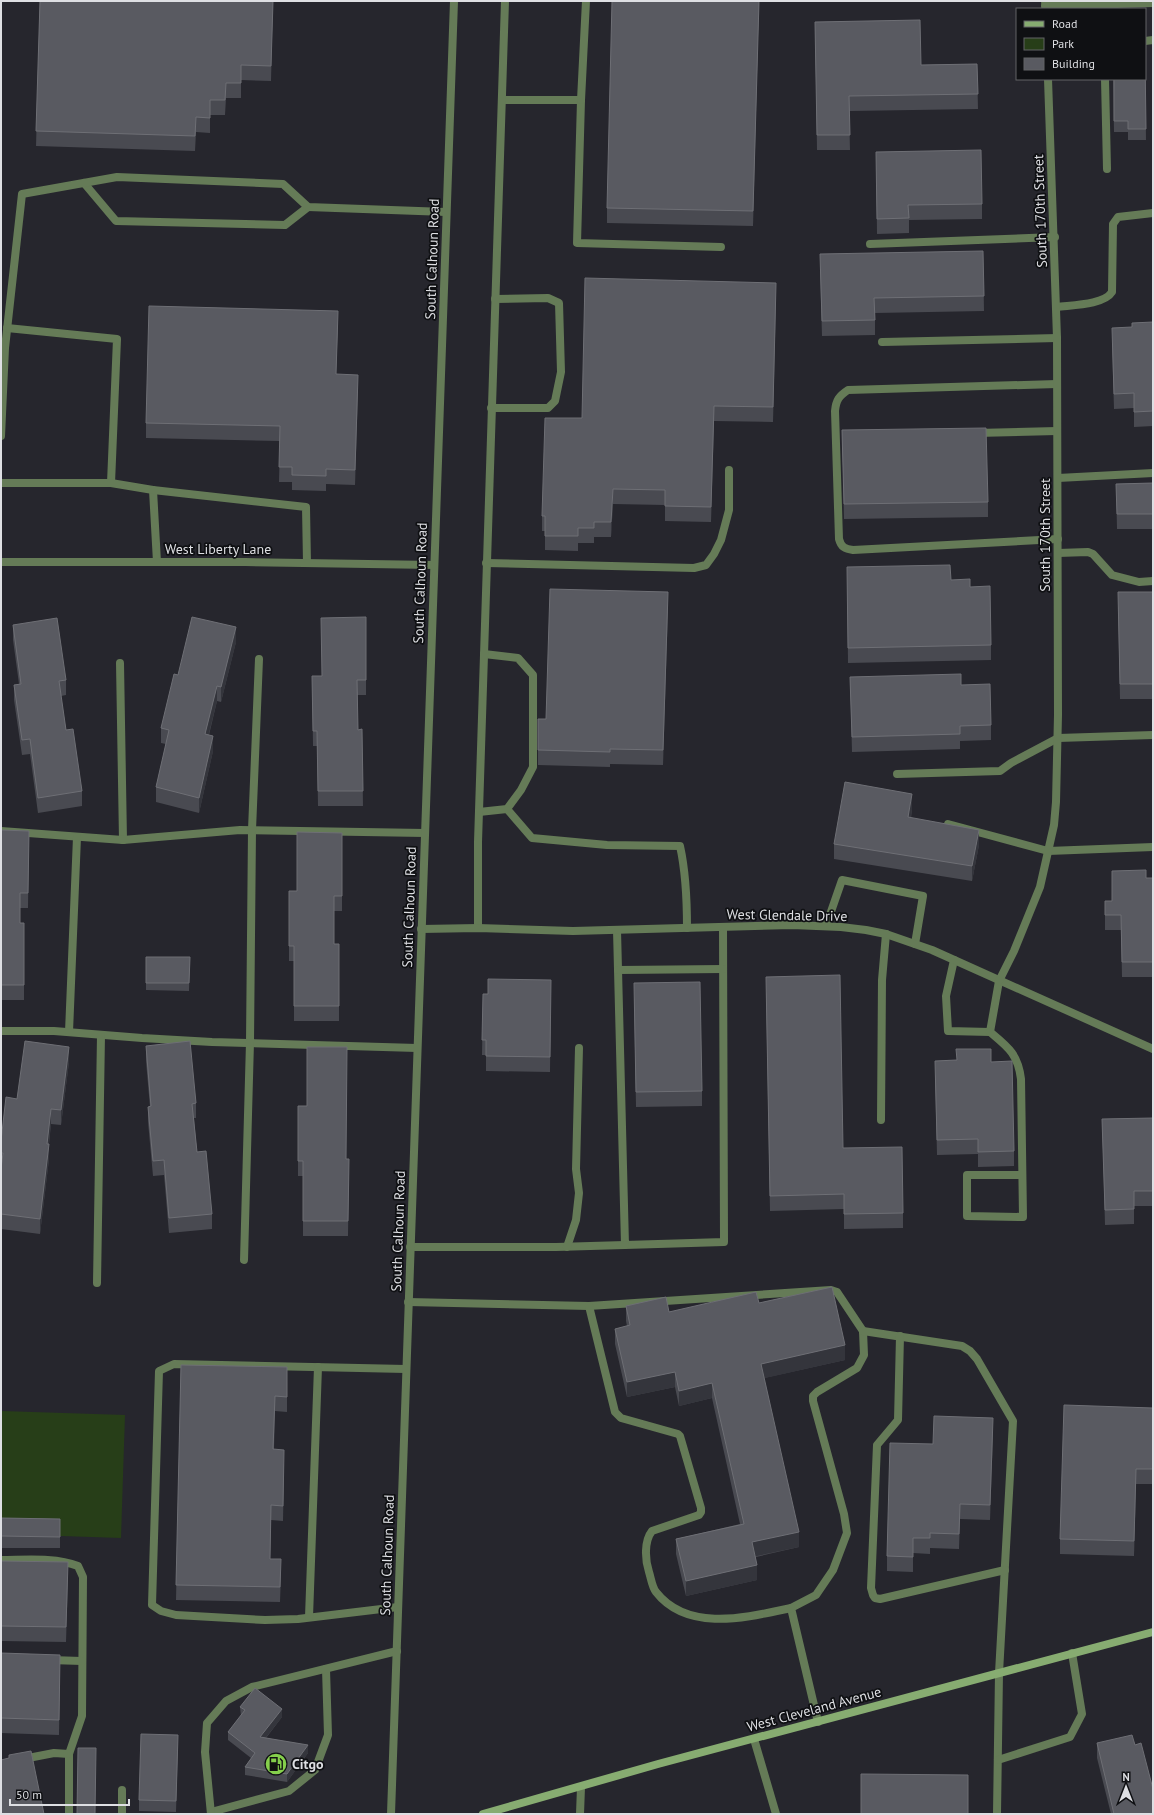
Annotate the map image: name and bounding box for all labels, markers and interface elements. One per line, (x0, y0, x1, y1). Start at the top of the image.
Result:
legend (1016, 8, 1146, 80)
text: Road (1052, 16, 1077, 31)
text: Park (1052, 36, 1074, 51)
text: Building (1052, 56, 1095, 71)
street label: South 170th Street (1029, 154, 1051, 268)
street label: South Calhoun Road (421, 198, 443, 320)
street label: South 170th Street (1036, 478, 1054, 592)
street label: South Calhoun Road (409, 522, 431, 644)
street label: West Liberty Lane (165, 540, 271, 558)
street label: South Calhoun Road (398, 846, 420, 968)
street label: West Glendale Drive (726, 905, 848, 925)
street label: South Calhoun Road (387, 1170, 409, 1292)
street label: South Calhoun Road (376, 1494, 398, 1616)
street label: West Cleveland Avenue (745, 1682, 883, 1736)
fuel station icon: Citgo (263, 1751, 289, 1777)
place label: Citgo (292, 1755, 324, 1773)
north arrow (1106, 1767, 1146, 1807)
text: N (1122, 1770, 1130, 1784)
scale bar (10, 1781, 129, 1807)
text: 50 m (16, 1787, 42, 1802)

